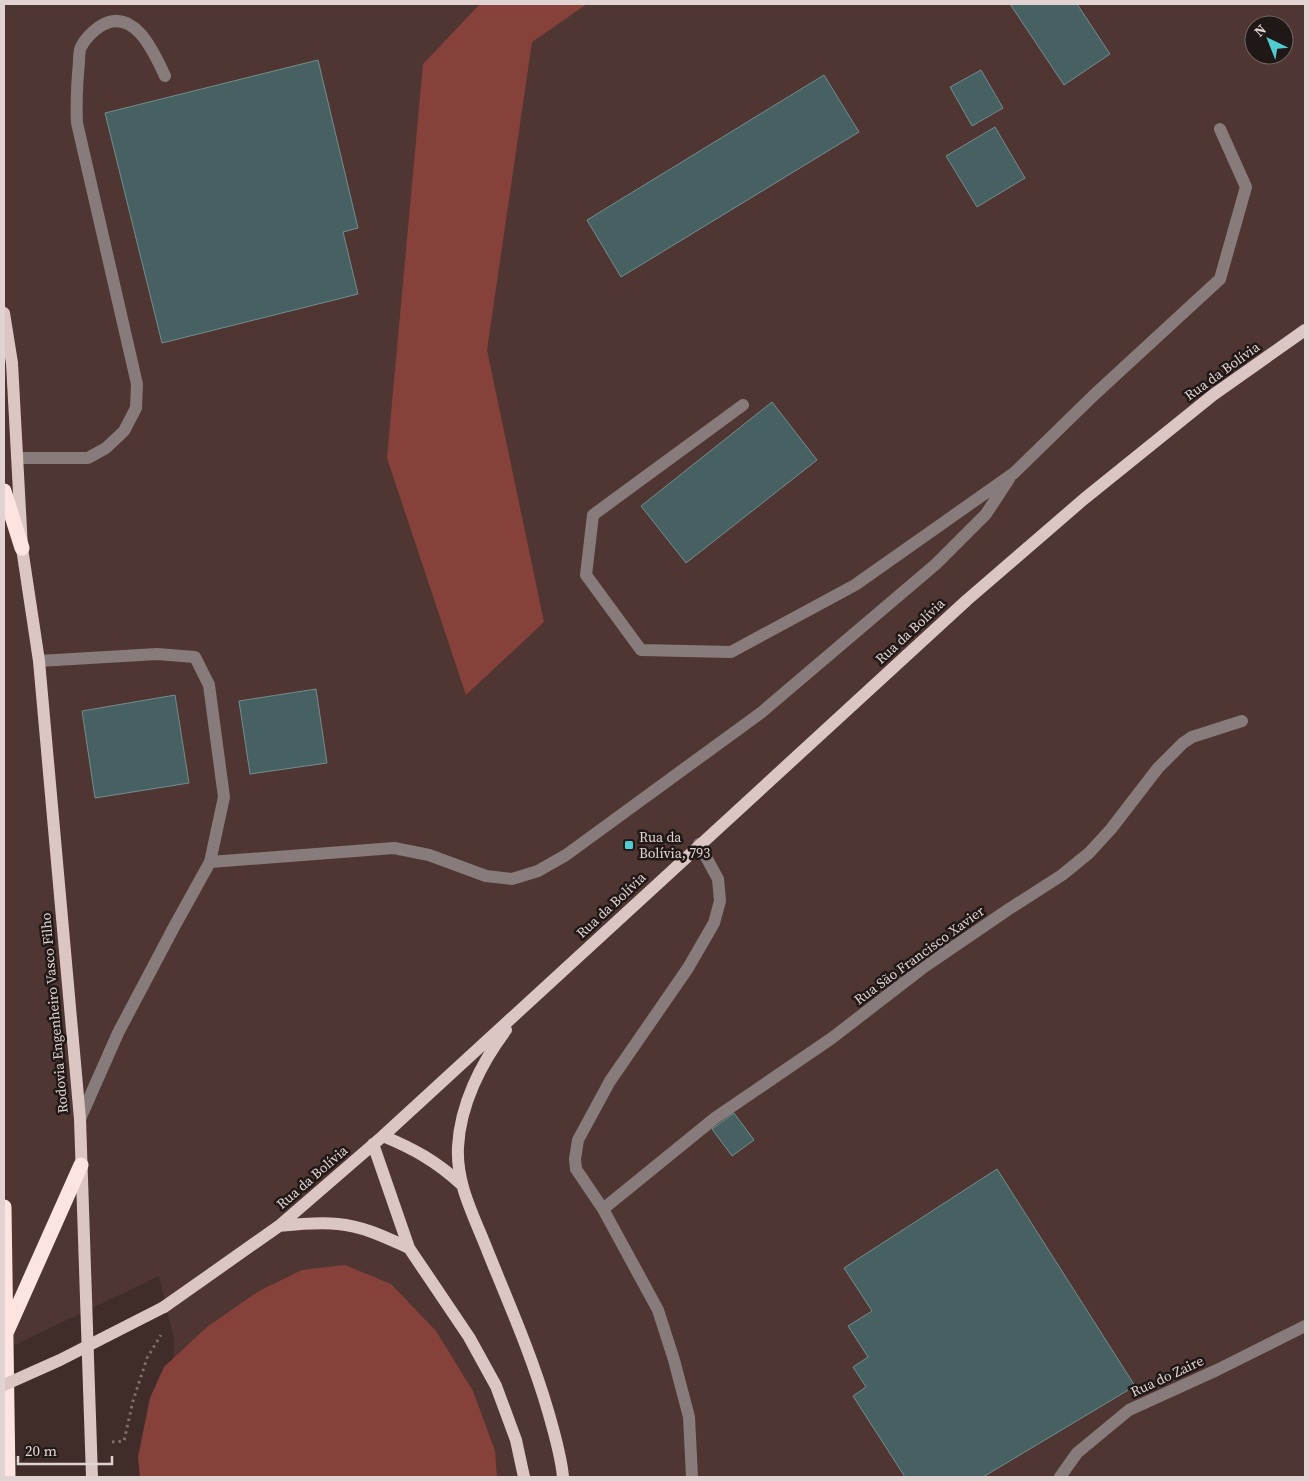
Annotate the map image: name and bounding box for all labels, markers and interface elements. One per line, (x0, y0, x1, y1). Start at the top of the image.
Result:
north arrow (1244, 15, 1294, 65)
text: N (1250, 20, 1271, 41)
street label: Rua da Bolívia (1180, 336, 1264, 405)
street label: Rua da Bolívia (871, 593, 950, 669)
place label: Rua da Bolívia, 793 (639, 827, 710, 863)
marker: Rua da Bolívia, 793 (623, 839, 635, 851)
street label: Rua da Bolívia (572, 867, 651, 943)
street label: Rua São Francisco Xavier (850, 901, 988, 1009)
street label: Rodovia Engenheiro Vasco Filho (35, 912, 73, 1114)
street label: Rua da Bolívia (272, 1140, 353, 1214)
street label: Rua do Zaire (1127, 1350, 1207, 1402)
scale bar (18, 1434, 111, 1466)
text: 20 m (25, 1440, 57, 1461)

